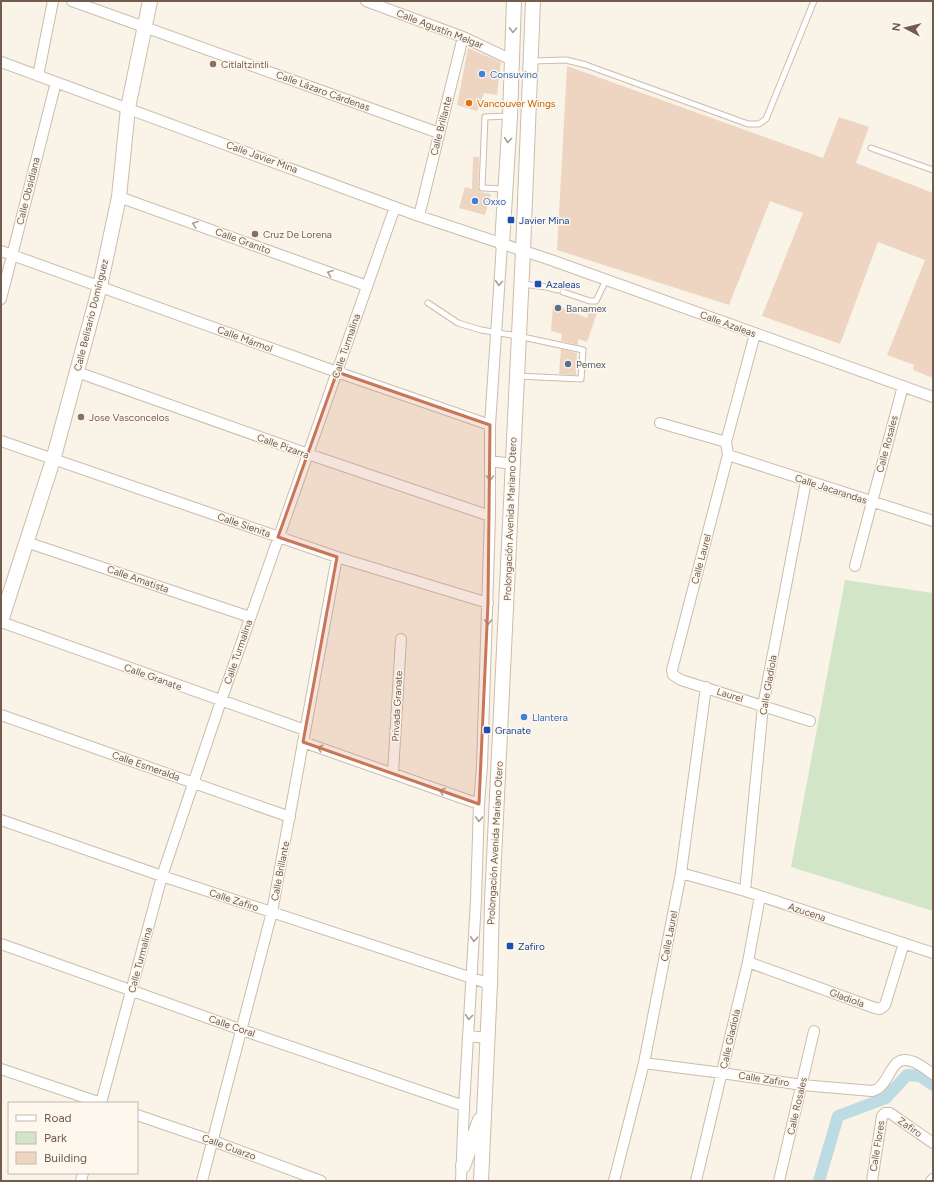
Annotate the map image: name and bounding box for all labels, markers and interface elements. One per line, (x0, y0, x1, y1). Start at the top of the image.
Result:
street label: Calle Agustín Melgar (395, 6, 486, 52)
north arrow (886, 8, 926, 48)
text: N (890, 22, 904, 32)
one-way arrow (509, 27, 517, 33)
place label: Citlaltzintli (221, 58, 269, 71)
marker: Citlaltzintli (208, 59, 218, 69)
street label: Calle Lázaro Cárdenas (274, 68, 372, 114)
place label: Consuvino (490, 68, 538, 81)
marker: Consuvino (477, 69, 487, 79)
street label: Calle Brillante (427, 94, 455, 157)
place label: Vancouver Wings (477, 97, 556, 110)
marker: Vancouver Wings (464, 98, 474, 108)
one-way arrow (504, 137, 513, 143)
street label: Calle Javier Mina (224, 138, 300, 176)
street label: Calle Obsidiana (13, 156, 43, 226)
place label: Oxxo (483, 195, 506, 208)
marker: Oxxo (470, 196, 480, 206)
place label: Javier Mina (519, 214, 569, 227)
marker: Javier Mina (506, 215, 516, 225)
one-way arrow (191, 220, 198, 229)
street label: Calle Granito (213, 225, 273, 257)
place label: Cruz De Lorena (263, 228, 332, 241)
marker: Cruz De Lorena (250, 229, 260, 239)
street label: Calle Belisario Domínguez (71, 257, 111, 373)
one-way arrow (327, 269, 334, 277)
place label: Azaleas (546, 278, 581, 291)
marker: Azaleas (533, 279, 543, 289)
one-way arrow (495, 280, 504, 286)
place label: Banamex (566, 302, 607, 315)
marker: Banamex (553, 303, 563, 313)
street label: Calle Azaleas (698, 308, 758, 340)
street label: Calle Turmalina (329, 312, 363, 380)
street label: Calle Mármol (215, 323, 275, 355)
place label: Pemex (576, 358, 606, 371)
marker: Pemex (563, 359, 573, 369)
place label: Jose Vasconcelos (89, 411, 169, 424)
marker: Jose Vasconcelos (76, 412, 86, 422)
street label: Calle Rosales (873, 414, 901, 474)
street label: Calle Pizarra (255, 431, 311, 461)
street label: Prolongación Avenida Mariano Otero (501, 437, 519, 601)
street label: Calle Jacarandas (793, 471, 869, 507)
one-way arrow (486, 475, 494, 481)
street label: Calle Sienita (216, 510, 272, 540)
street label: Calle Laurel (688, 532, 714, 586)
street label: Calle Amatista (105, 562, 171, 596)
street label: Calle Turmalina (221, 618, 255, 686)
one-way arrow (483, 619, 492, 625)
street label: Calle Gladiola (756, 654, 780, 716)
street label: Calle Granate (122, 661, 184, 694)
street label: Privada Granate (389, 670, 405, 742)
street label: Laurel (715, 685, 745, 705)
place label: Llantera (532, 711, 568, 724)
marker: Llantera (519, 712, 529, 722)
place label: Granate (495, 724, 532, 737)
marker: Granate (482, 725, 492, 735)
one-way arrow (316, 744, 323, 752)
street label: Calle Esmeralda (110, 748, 182, 784)
street label: Prolongación Avenida Mariano Otero (484, 761, 506, 925)
one-way arrow (439, 787, 446, 795)
one-way arrow (474, 816, 483, 822)
street label: Calle Brillante (268, 839, 292, 902)
street label: Calle Zafiro (208, 886, 261, 914)
street label: Azucena (787, 900, 827, 924)
street label: Calle Laurel (658, 909, 680, 963)
street label: Calle Turmalina (125, 926, 155, 994)
one-way arrow (470, 936, 478, 942)
place label: Zafiro (518, 940, 545, 953)
marker: Zafiro (505, 941, 515, 951)
street label: Gladiola (828, 986, 866, 1010)
street label: Calle Gladiola (717, 1008, 743, 1070)
street label: Calle Coral (207, 1012, 257, 1040)
one-way arrow (465, 1014, 474, 1020)
street label: Calle Zafiro (738, 1069, 791, 1089)
street label: Calle Rosales (784, 1076, 810, 1136)
legend (8, 1102, 138, 1174)
text: Road (44, 1111, 72, 1125)
street label: Zafiro (895, 1114, 925, 1140)
street label: Calle Flores (867, 1119, 888, 1172)
text: Park (44, 1131, 67, 1145)
street label: Calle Cuarzo (200, 1131, 258, 1163)
text: Building (44, 1151, 87, 1165)

